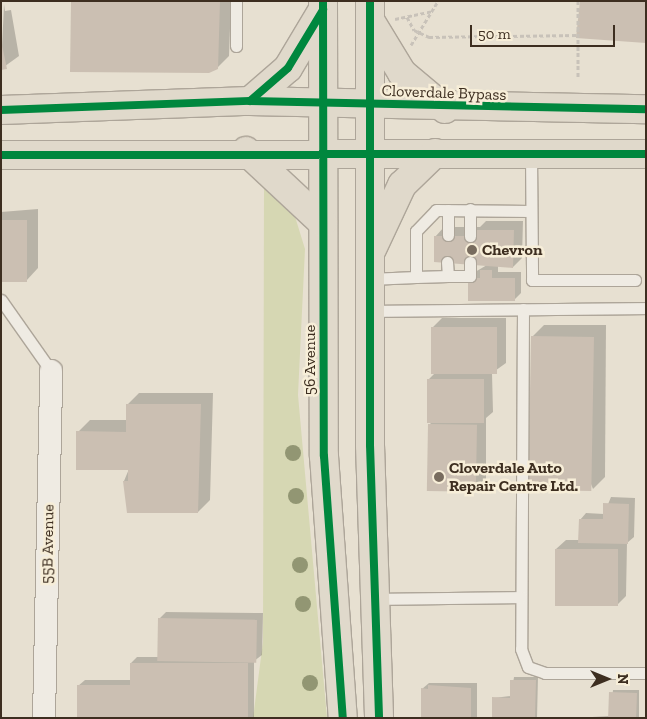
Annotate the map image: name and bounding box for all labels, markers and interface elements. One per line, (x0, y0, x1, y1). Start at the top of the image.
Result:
scale bar (472, 15, 617, 47)
text: 50 m (478, 25, 511, 43)
street label: Cloverdale Bypass (381, 81, 507, 105)
place label: Chevron (482, 240, 542, 260)
marker: Chevron (466, 244, 478, 256)
street label: 56 Avenue (300, 324, 320, 396)
place label: Cloverdale Auto Repair Centre Ltd. (449, 458, 579, 496)
marker: Cloverdale Auto Repair Centre Ltd. (433, 471, 445, 483)
street label: 55B Avenue (38, 504, 58, 584)
north arrow (582, 654, 632, 704)
text: N (614, 674, 631, 684)

